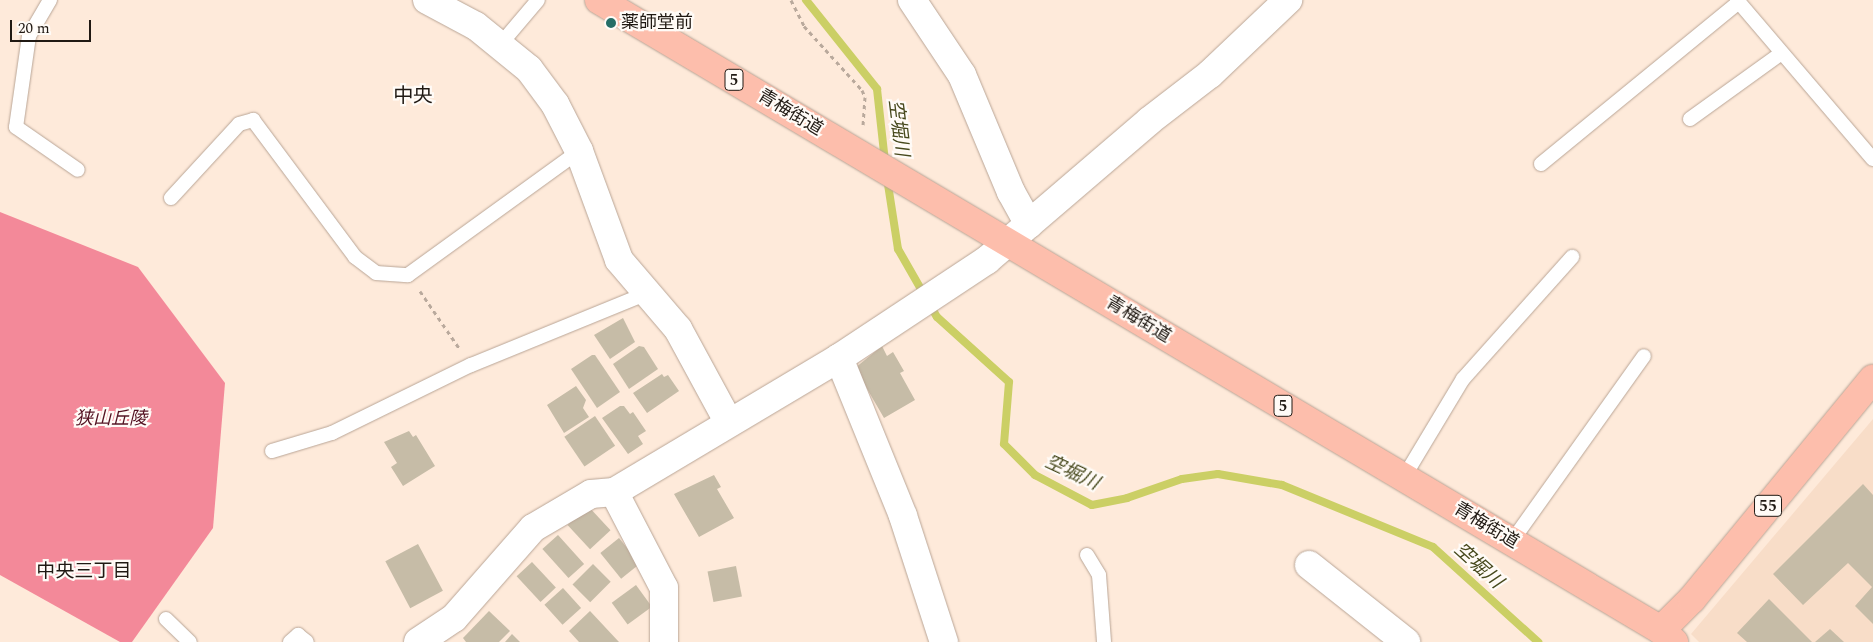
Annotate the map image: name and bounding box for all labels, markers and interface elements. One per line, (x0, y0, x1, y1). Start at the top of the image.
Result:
scale bar (12, 10, 94, 42)
place label: 薬師堂前 (621, 12, 693, 34)
text: 20 m (18, 17, 50, 40)
marker: 薬師堂前 (605, 17, 617, 29)
road number: 5 (724, 66, 744, 94)
district label: 中央 (393, 84, 433, 108)
street label: 青梅街道 (754, 85, 826, 141)
water label: 空堀川 (883, 98, 913, 158)
street label: 青梅街道 (1102, 292, 1174, 348)
road number: 5 (1273, 392, 1293, 420)
park label: 狭山丘陵 (75, 408, 147, 430)
water label: 空堀川 (1041, 451, 1103, 495)
road number: 55 (1753, 492, 1783, 520)
street label: 青梅街道 (1450, 498, 1522, 554)
water label: 空堀川 (1449, 538, 1507, 594)
district label: 中央三丁目 (37, 561, 131, 583)

